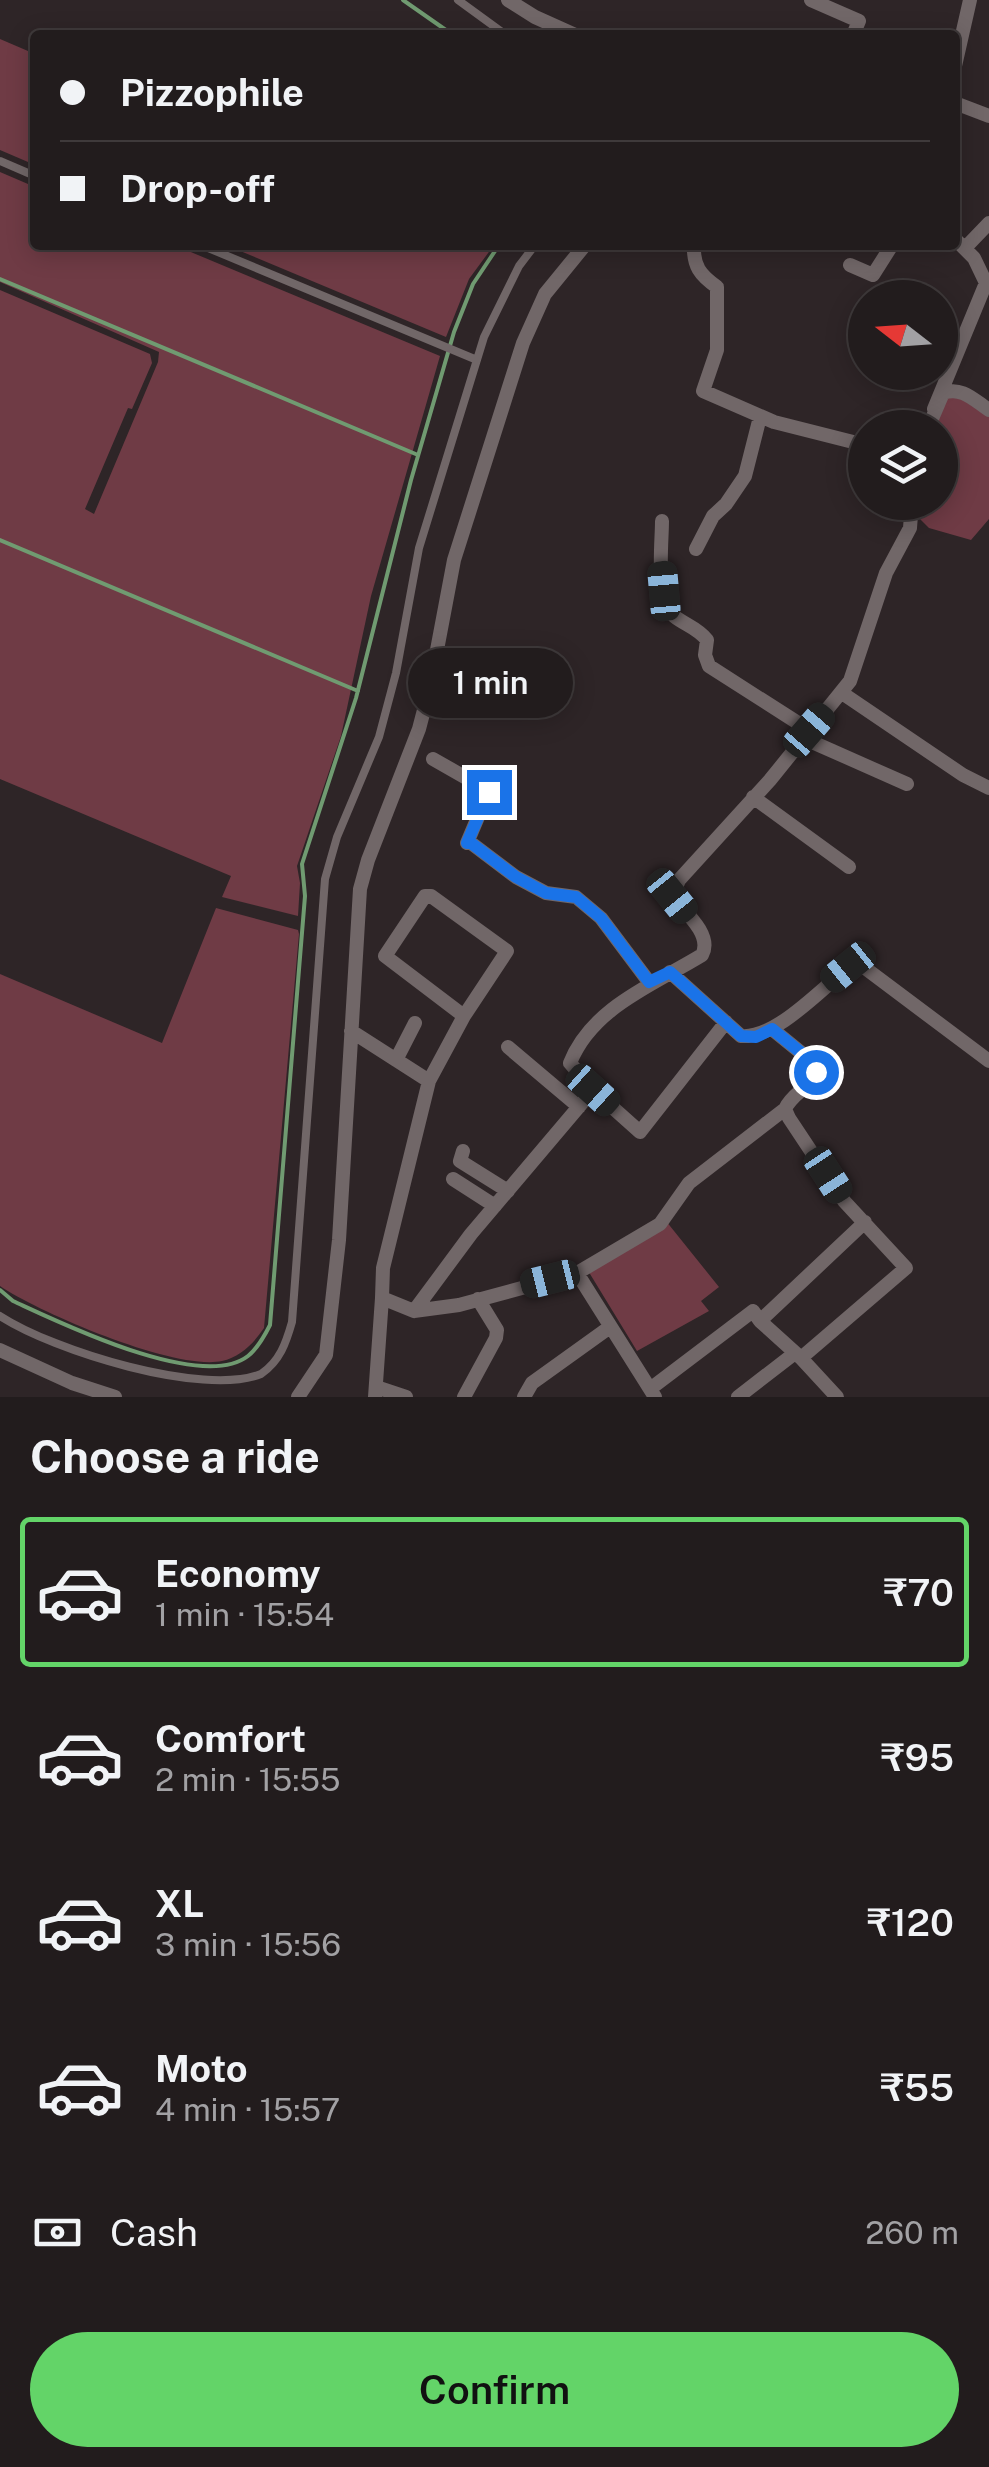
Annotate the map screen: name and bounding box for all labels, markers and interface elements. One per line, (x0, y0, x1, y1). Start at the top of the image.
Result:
text: Pizzophile (120, 70, 304, 115)
text: Drop-off (120, 166, 275, 211)
north arrow (848, 280, 958, 390)
map controls (848, 280, 958, 520)
button: layers (848, 410, 958, 520)
car (646, 560, 682, 622)
callout: 1 min (406, 647, 572, 717)
text: 1 min (452, 664, 529, 701)
car (778, 698, 840, 762)
route end (467, 770, 512, 815)
car (641, 863, 703, 929)
car (815, 936, 881, 998)
route start (794, 1050, 839, 1095)
car (561, 1059, 625, 1121)
car (799, 1142, 857, 1208)
car (517, 1257, 583, 1301)
text: Choose a ride (30, 1430, 320, 1483)
icon: car (35, 1547, 125, 1637)
text: Economy (155, 1551, 321, 1596)
text: ₹70 (884, 1570, 954, 1615)
text: 1 min · 15:54 (155, 1596, 334, 1633)
icon: car (35, 1712, 125, 1802)
text: Comfort (155, 1716, 306, 1761)
text: ₹95 (881, 1735, 954, 1780)
text: 2 min · 15:55 (155, 1761, 341, 1798)
icon: car (35, 1877, 125, 1967)
text: XL (155, 1881, 204, 1926)
text: ₹120 (867, 1900, 954, 1945)
text: 3 min · 15:56 (155, 1926, 341, 1963)
icon: car (35, 2042, 125, 2132)
text: Moto (155, 2046, 248, 2091)
text: ₹55 (880, 2065, 954, 2110)
text: 4 min · 15:57 (155, 2091, 340, 2128)
icon: cash (30, 2205, 85, 2260)
text: Cash (110, 2210, 198, 2255)
text: 260 m (865, 2214, 959, 2251)
button: Confirm (30, 2332, 959, 2447)

